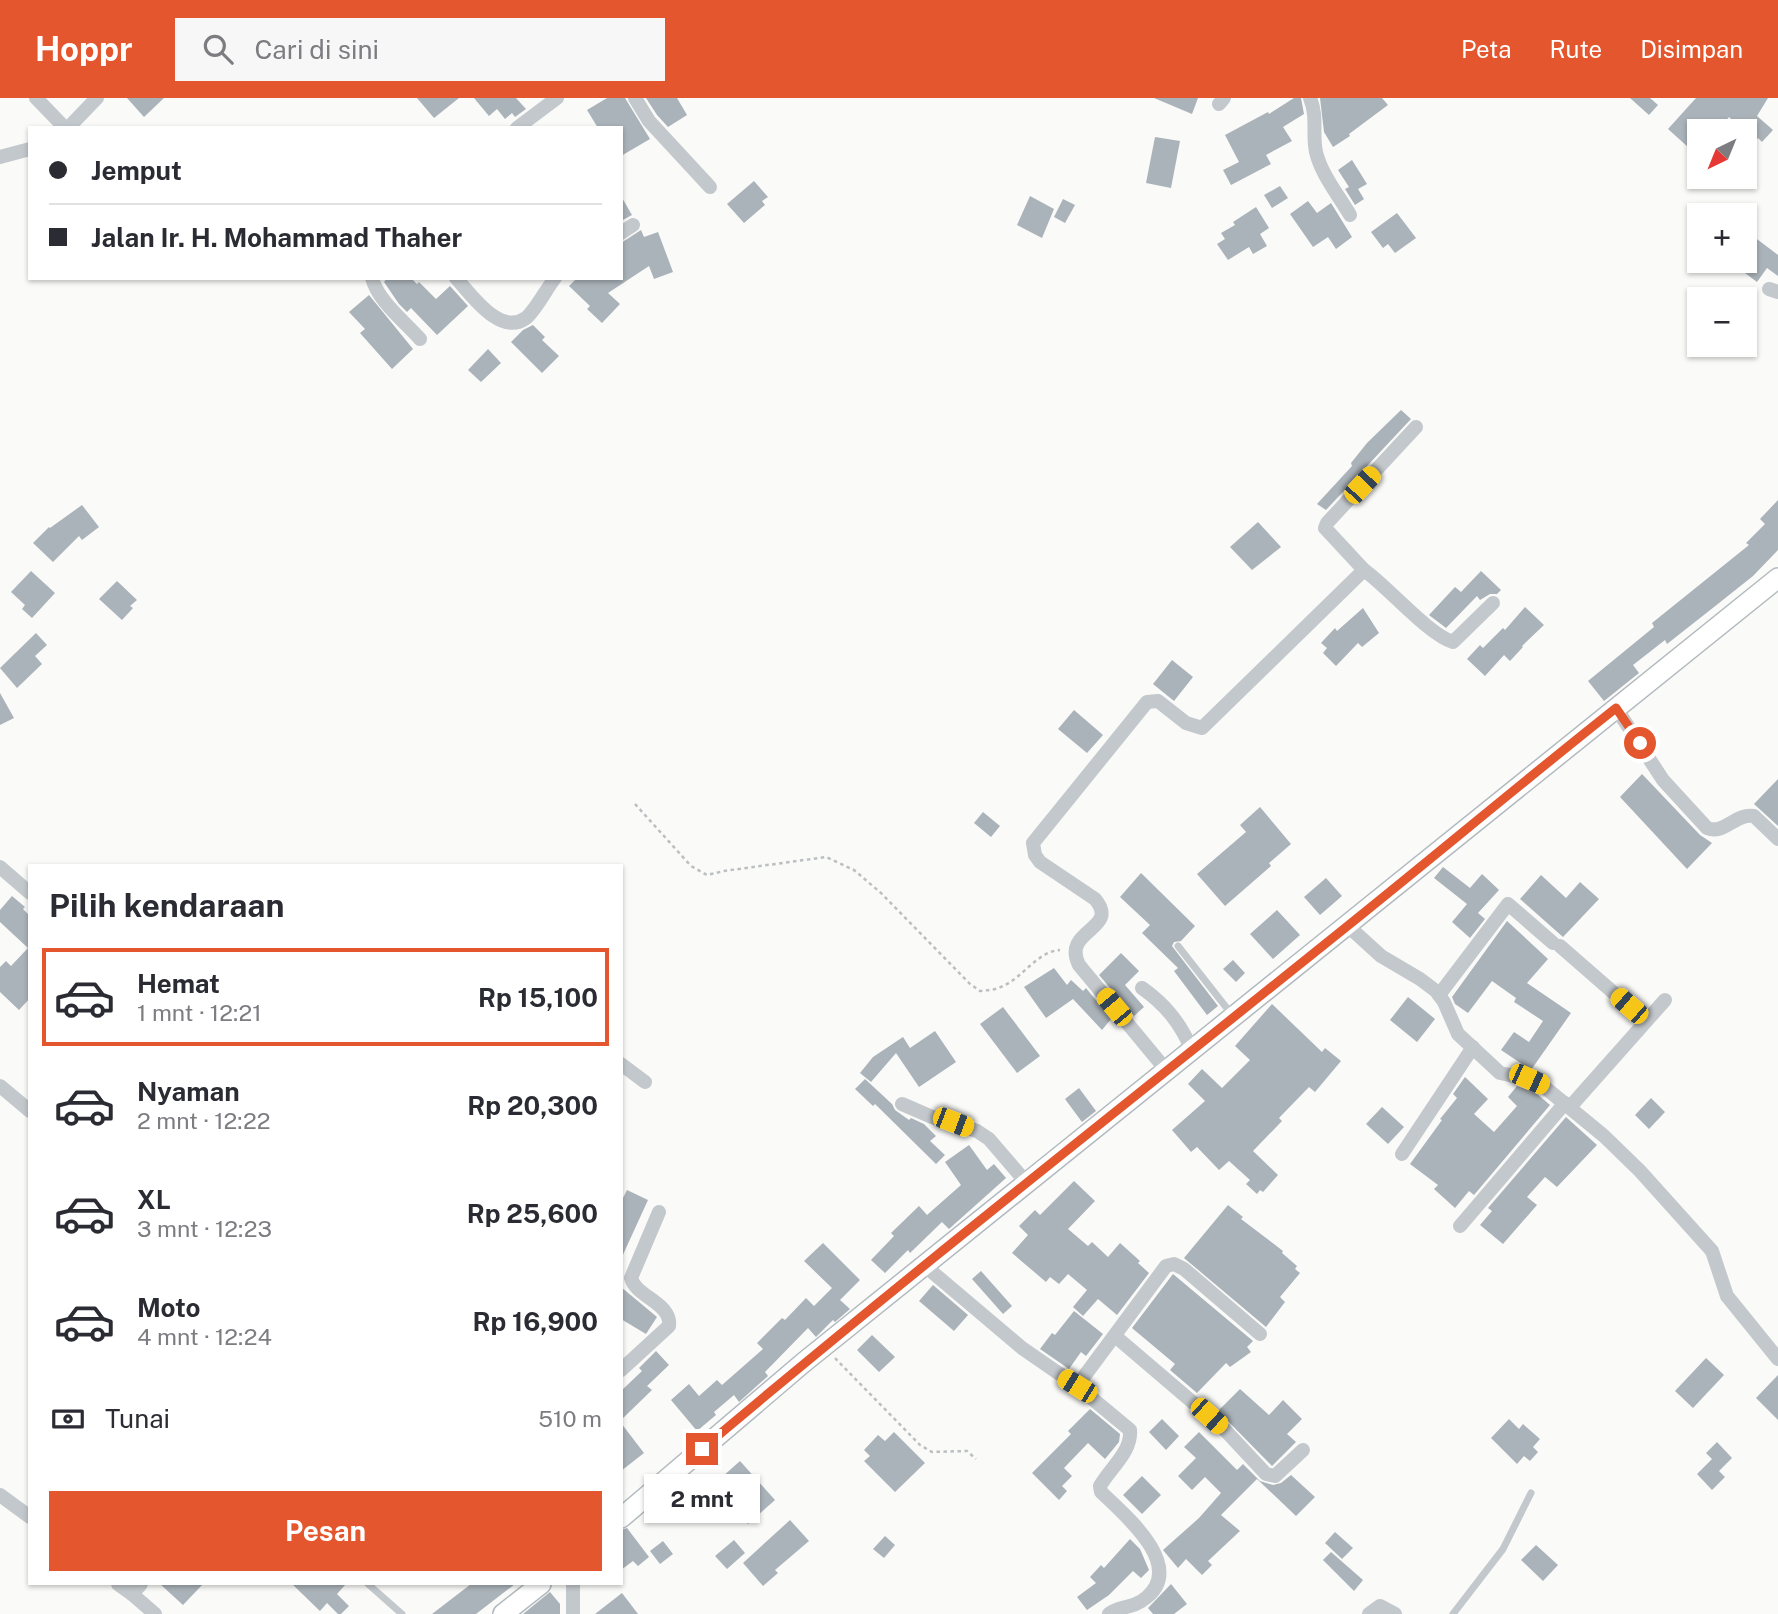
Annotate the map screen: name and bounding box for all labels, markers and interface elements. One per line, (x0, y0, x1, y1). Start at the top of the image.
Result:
search box (175, 18, 665, 81)
text: Hoppr (35, 30, 133, 68)
icon: search (199, 30, 237, 68)
text: Cari di sini (255, 34, 379, 65)
text: Peta (1461, 35, 1512, 63)
text: Rute (1550, 35, 1602, 63)
text: Disimpan (1640, 35, 1743, 63)
north arrow (1687, 119, 1757, 189)
map controls (1687, 119, 1757, 357)
text: Jemput (91, 155, 182, 186)
button: + (1687, 203, 1757, 273)
text: Jalan Ir. H. Mohammad Thaher (91, 222, 462, 253)
button: − (1687, 287, 1757, 357)
car (1340, 462, 1385, 508)
route start (1624, 727, 1656, 759)
text: Pilih kendaraan (49, 887, 284, 924)
icon: car (53, 966, 116, 1029)
text: Hemat (137, 968, 220, 999)
text: Rp 15,100 (478, 982, 598, 1013)
car (1093, 984, 1136, 1030)
car (1607, 984, 1652, 1028)
text: 1 mnt · 12:21 (137, 999, 262, 1026)
car (1506, 1061, 1553, 1097)
icon: car (53, 1074, 116, 1137)
text: Nyaman (137, 1076, 240, 1107)
text: Rp 20,300 (467, 1090, 598, 1121)
car (930, 1105, 977, 1139)
text: 2 mnt · 12:22 (137, 1107, 270, 1134)
icon: car (53, 1182, 116, 1245)
text: XL (137, 1184, 171, 1215)
text: Rp 25,600 (467, 1198, 598, 1229)
text: 3 mnt · 12:23 (137, 1215, 272, 1242)
icon: car (53, 1290, 116, 1353)
text: Moto (137, 1292, 200, 1323)
text: Rp 16,900 (472, 1306, 598, 1337)
text: 4 mnt · 12:24 (137, 1323, 272, 1350)
car (1054, 1366, 1101, 1406)
car (1187, 1394, 1232, 1438)
icon: cash (49, 1400, 87, 1438)
text: Tunai (105, 1403, 170, 1434)
text: 510 m (538, 1405, 602, 1432)
route end (686, 1433, 718, 1465)
callout: 2 mnt (644, 1474, 760, 1522)
text: 2 mnt (670, 1485, 734, 1512)
button: Pesan (49, 1491, 602, 1571)

